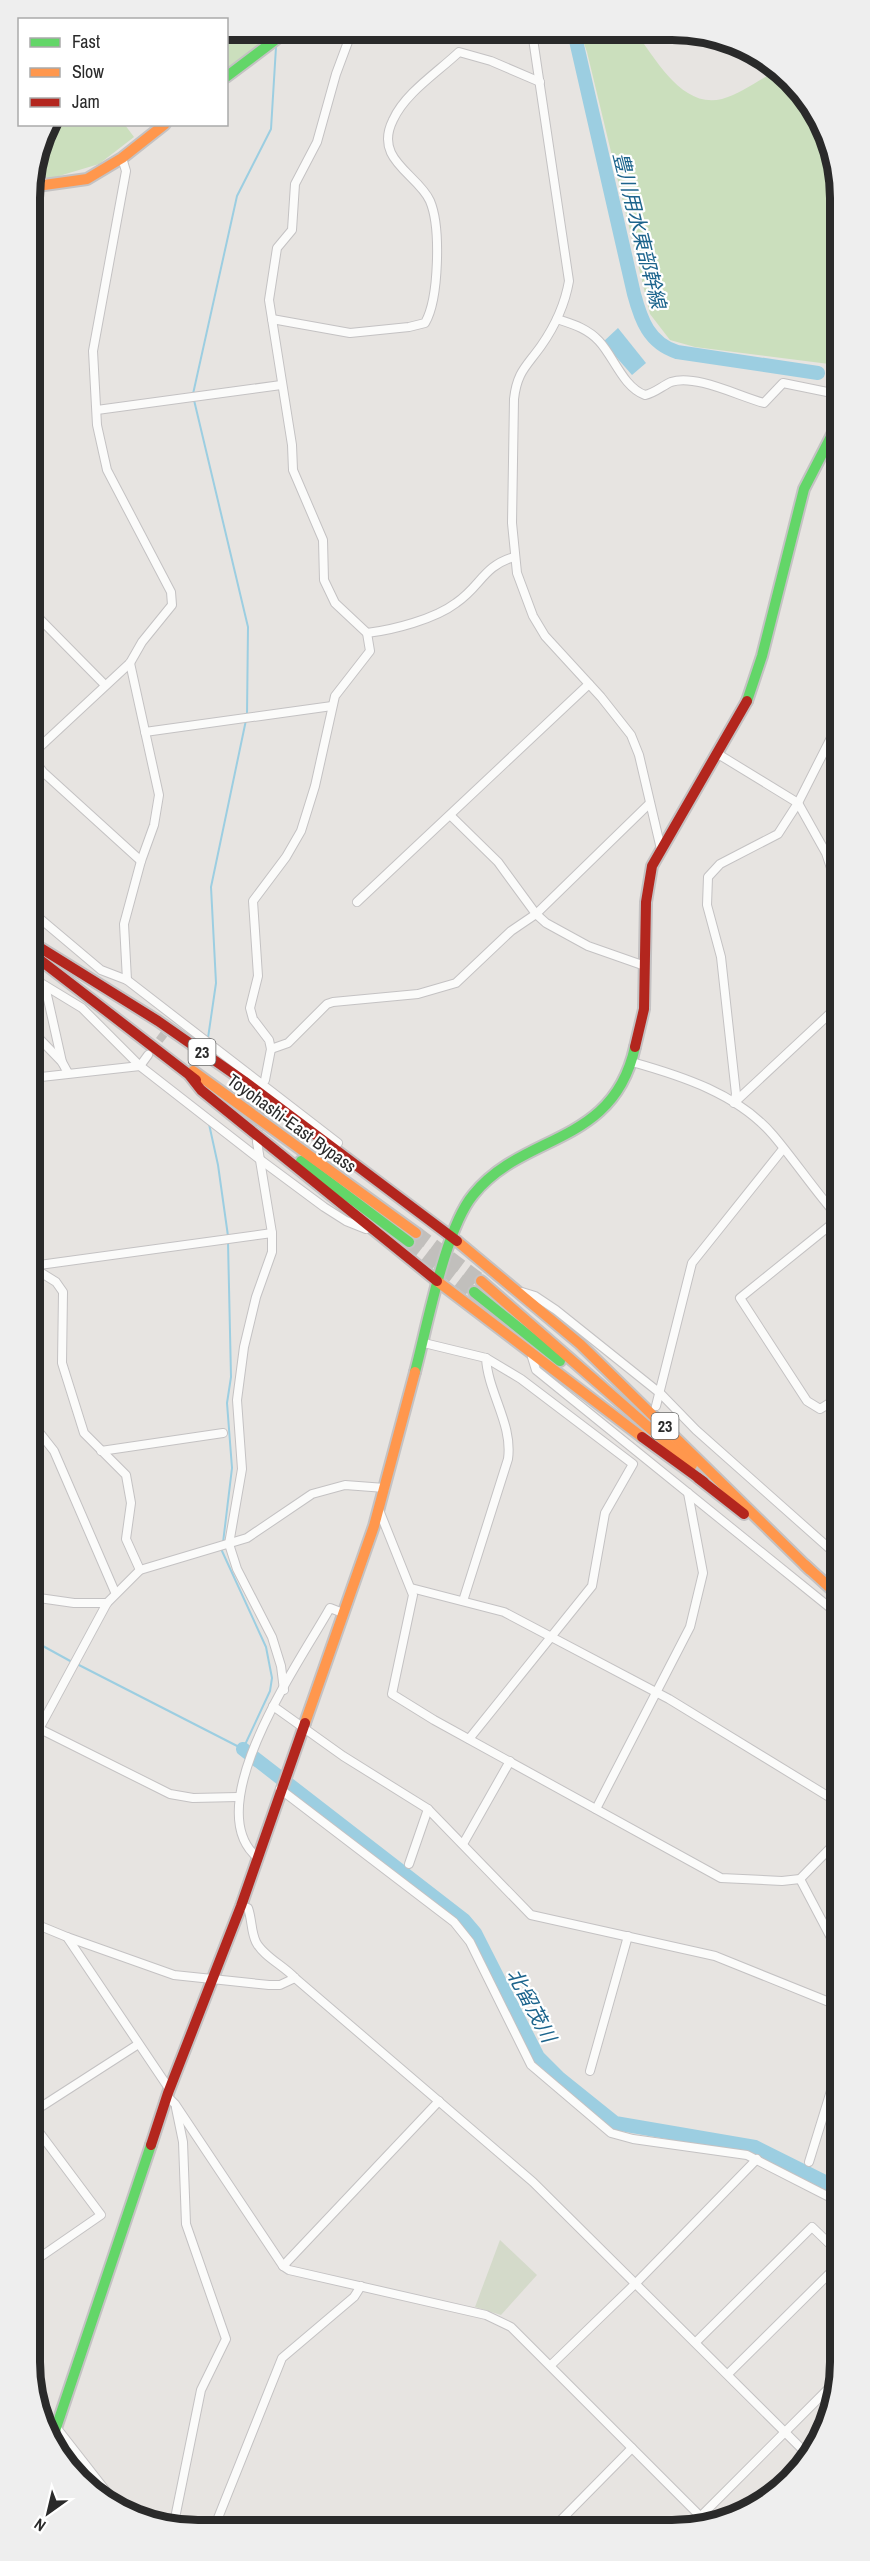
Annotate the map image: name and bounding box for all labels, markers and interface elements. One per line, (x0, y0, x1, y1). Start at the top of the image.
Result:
legend (18, 18, 228, 126)
text: Fast (72, 29, 100, 54)
text: Slow (72, 59, 104, 84)
text: Jam (72, 89, 100, 114)
water label: 豊川用水東部幹線 (608, 149, 673, 314)
road number: 23 (188, 1039, 216, 1065)
street label: Toyohashi-East Bypass (222, 1068, 362, 1178)
road number: 23 (652, 1413, 678, 1439)
water label: 北留茂川 (501, 1963, 564, 2048)
north arrow (18, 2483, 78, 2543)
text: N (30, 2514, 50, 2537)

